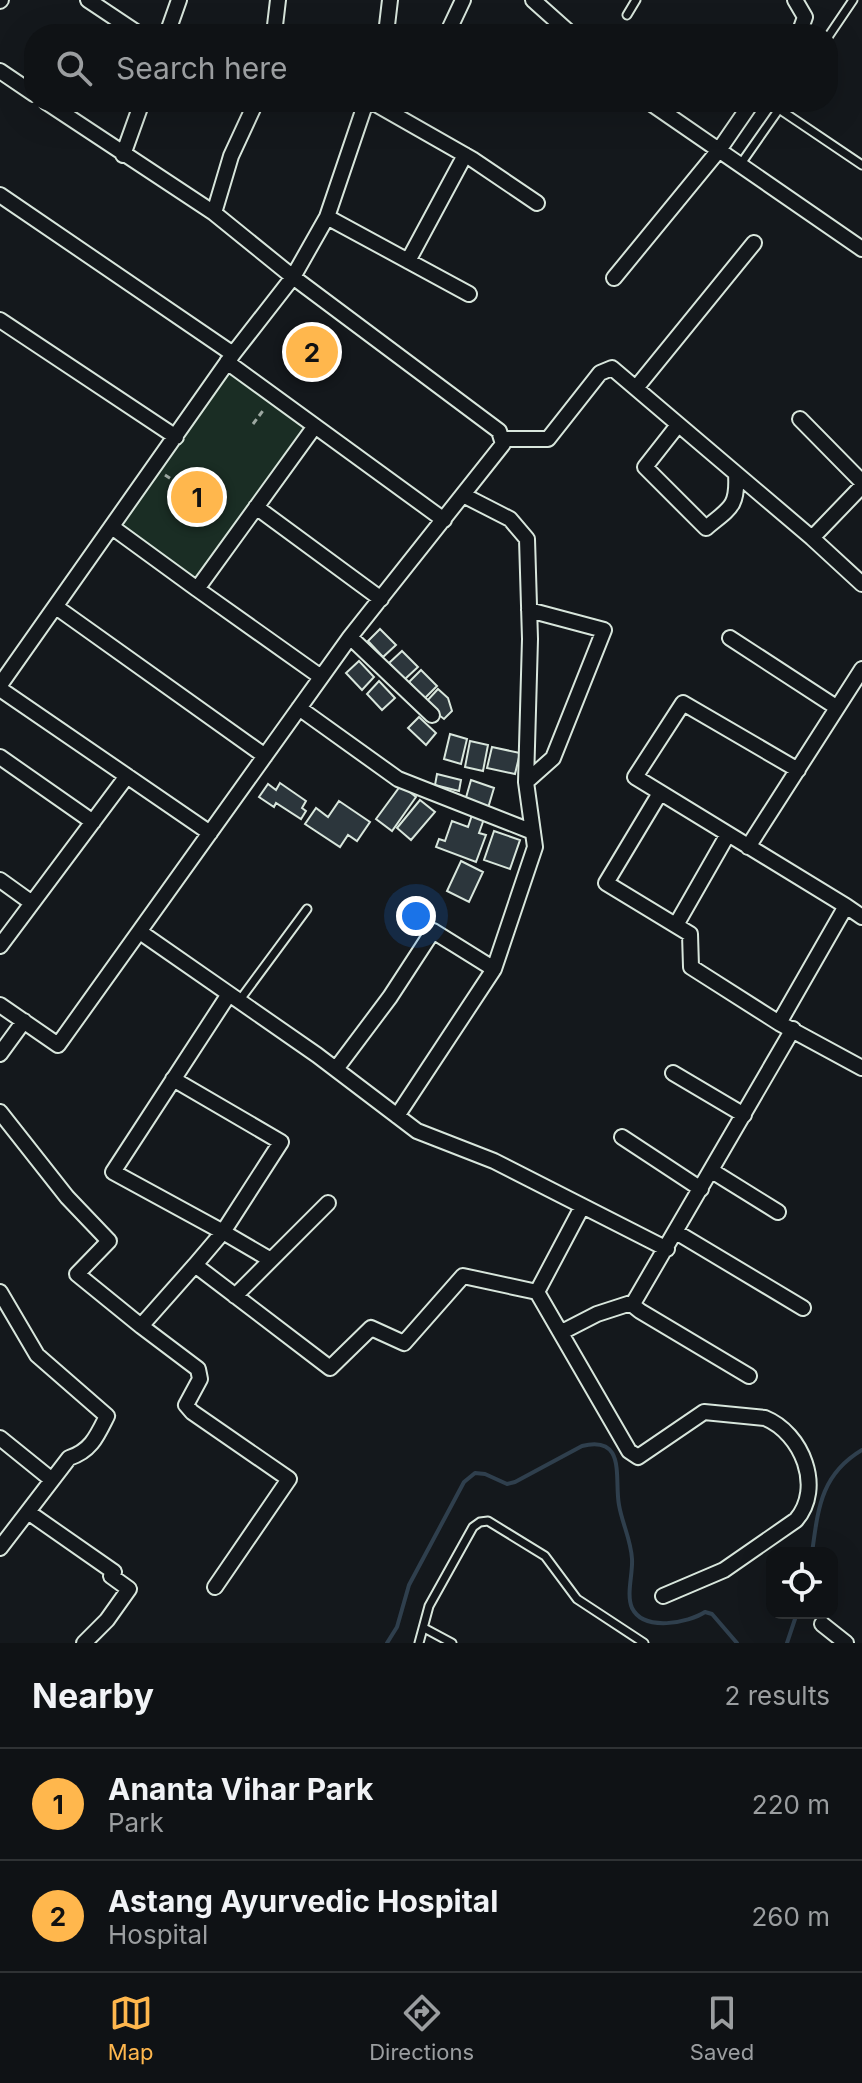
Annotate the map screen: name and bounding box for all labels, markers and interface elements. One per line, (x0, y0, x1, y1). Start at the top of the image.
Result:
search box (24, 24, 838, 112)
icon: search (52, 46, 96, 90)
text: Search here (116, 50, 288, 86)
pin: 2 (286, 322, 338, 382)
pin: 1 (171, 467, 223, 527)
your location (396, 896, 436, 936)
map controls (766, 1547, 838, 1619)
button: locate (766, 1547, 838, 1619)
text: Nearby (32, 1675, 154, 1716)
text: 2 results (725, 1680, 830, 1711)
text: Ananta Vihar Park (108, 1771, 373, 1807)
text: 1 (52, 1789, 64, 1820)
text: 220 m (752, 1789, 830, 1820)
text: Park (108, 1807, 164, 1838)
text: Astang Ayurvedic Hospital (108, 1883, 498, 1919)
text: 2 (50, 1901, 66, 1932)
text: 260 m (752, 1901, 830, 1932)
text: Hospital (108, 1919, 208, 1950)
tab: Map (108, 1991, 154, 2065)
tab: Directions (369, 1991, 474, 2065)
tab: Saved (690, 1991, 754, 2065)

